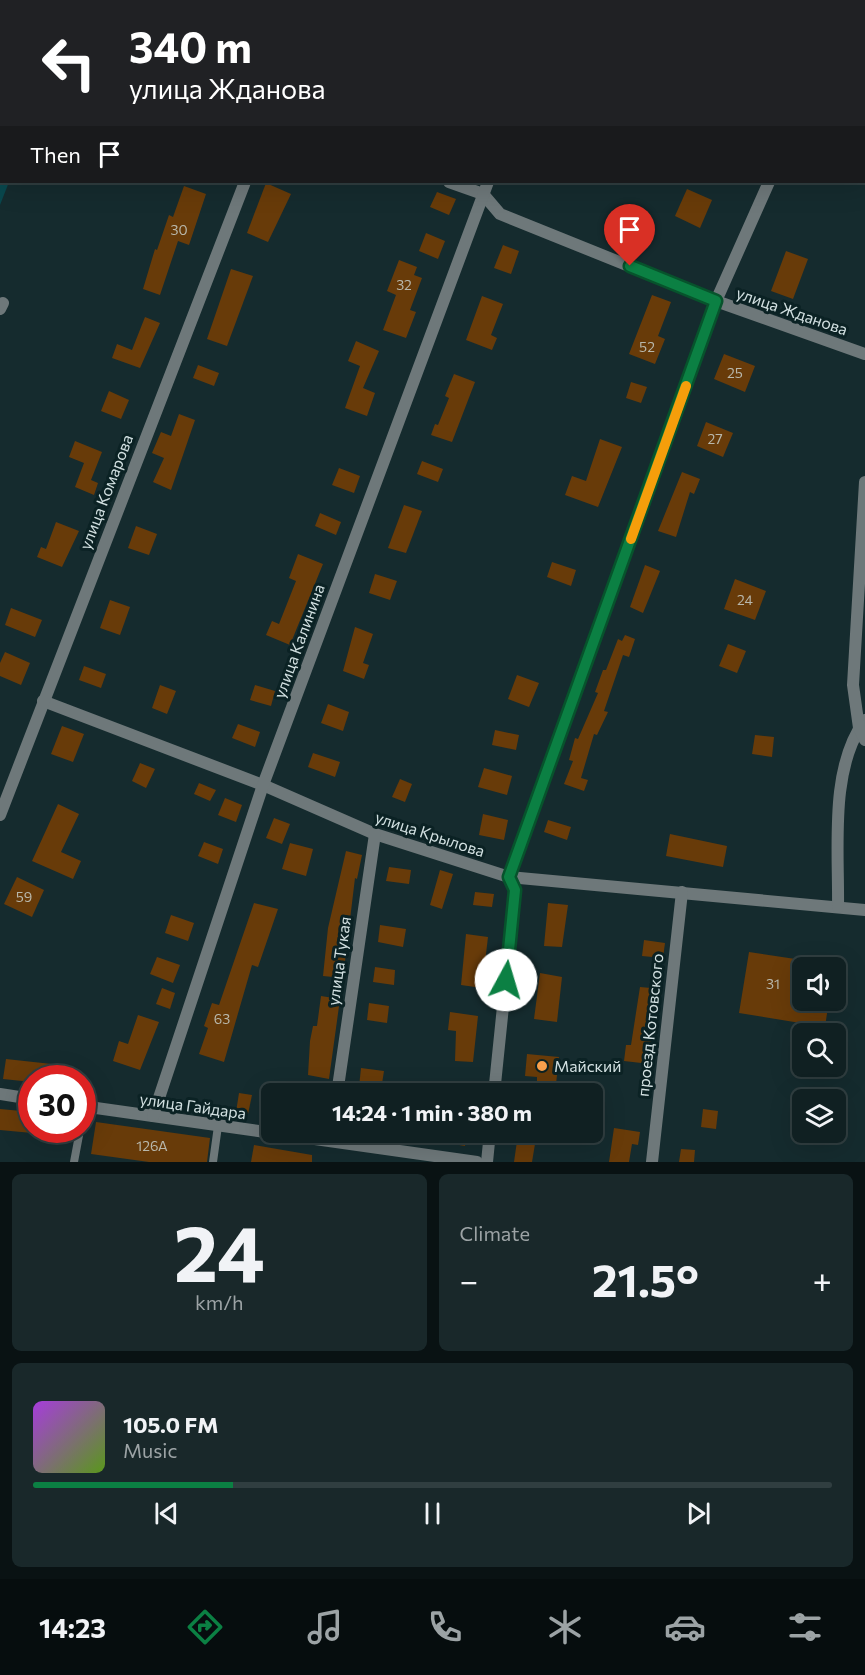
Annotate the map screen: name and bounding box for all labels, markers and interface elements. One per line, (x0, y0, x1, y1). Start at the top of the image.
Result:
text: 340 m (129, 20, 252, 72)
icon: left (30, 24, 108, 102)
text: улица Жданова (129, 72, 326, 105)
icon: arrive (93, 138, 126, 171)
text: Then (30, 141, 81, 168)
pin (604, 204, 655, 266)
icon: arrive (613, 213, 646, 246)
house number: 30 (170, 221, 188, 238)
house number: 32 (396, 276, 412, 293)
street label: улица Жданова (734, 283, 850, 338)
house number: 52 (639, 338, 655, 355)
house number: 25 (727, 364, 743, 381)
house number: 27 (707, 430, 723, 447)
street label: улица Комарова (75, 432, 136, 552)
street label: улица Калинина (269, 581, 328, 700)
house number: 24 (737, 591, 754, 608)
street label: улица Крылова (373, 807, 487, 860)
house number: 59 (16, 888, 32, 905)
street label: улица Тукая (323, 915, 354, 1007)
position arrow (474, 948, 538, 1012)
street label: проезд Котовского (633, 952, 666, 1097)
map controls (792, 957, 846, 1143)
button: sound (792, 957, 846, 1011)
house number: 31 (766, 975, 780, 992)
house number: 63 (214, 1010, 230, 1027)
button: search (792, 1023, 846, 1077)
place label: Майский (554, 1056, 621, 1075)
marker: Майский (535, 1059, 549, 1073)
speed limit sign: 30 (18, 1065, 96, 1143)
street label: улица Гайдара (139, 1089, 248, 1122)
button: layers (792, 1089, 846, 1143)
text: 14:24 · 1 min · 380 m (332, 1099, 532, 1126)
house number: 126А (136, 1137, 168, 1154)
text: 24 (174, 1203, 265, 1298)
text: Climate (460, 1221, 530, 1245)
text: 21.5° (592, 1251, 699, 1306)
text: − (460, 1259, 478, 1300)
text: + (813, 1259, 832, 1300)
text: km/h (195, 1290, 244, 1314)
text: 105.0 FM (123, 1411, 218, 1438)
text: Music (123, 1438, 177, 1462)
icon: previous (150, 1497, 183, 1530)
icon: pause (416, 1497, 449, 1530)
icon: next (682, 1497, 715, 1530)
icon: directions (184, 1606, 226, 1648)
icon: music (304, 1606, 346, 1648)
icon: phone (424, 1606, 466, 1648)
icon: climate (544, 1606, 586, 1648)
icon: car (664, 1606, 706, 1648)
icon: filters (784, 1606, 826, 1648)
text: 14:23 (39, 1611, 106, 1644)

